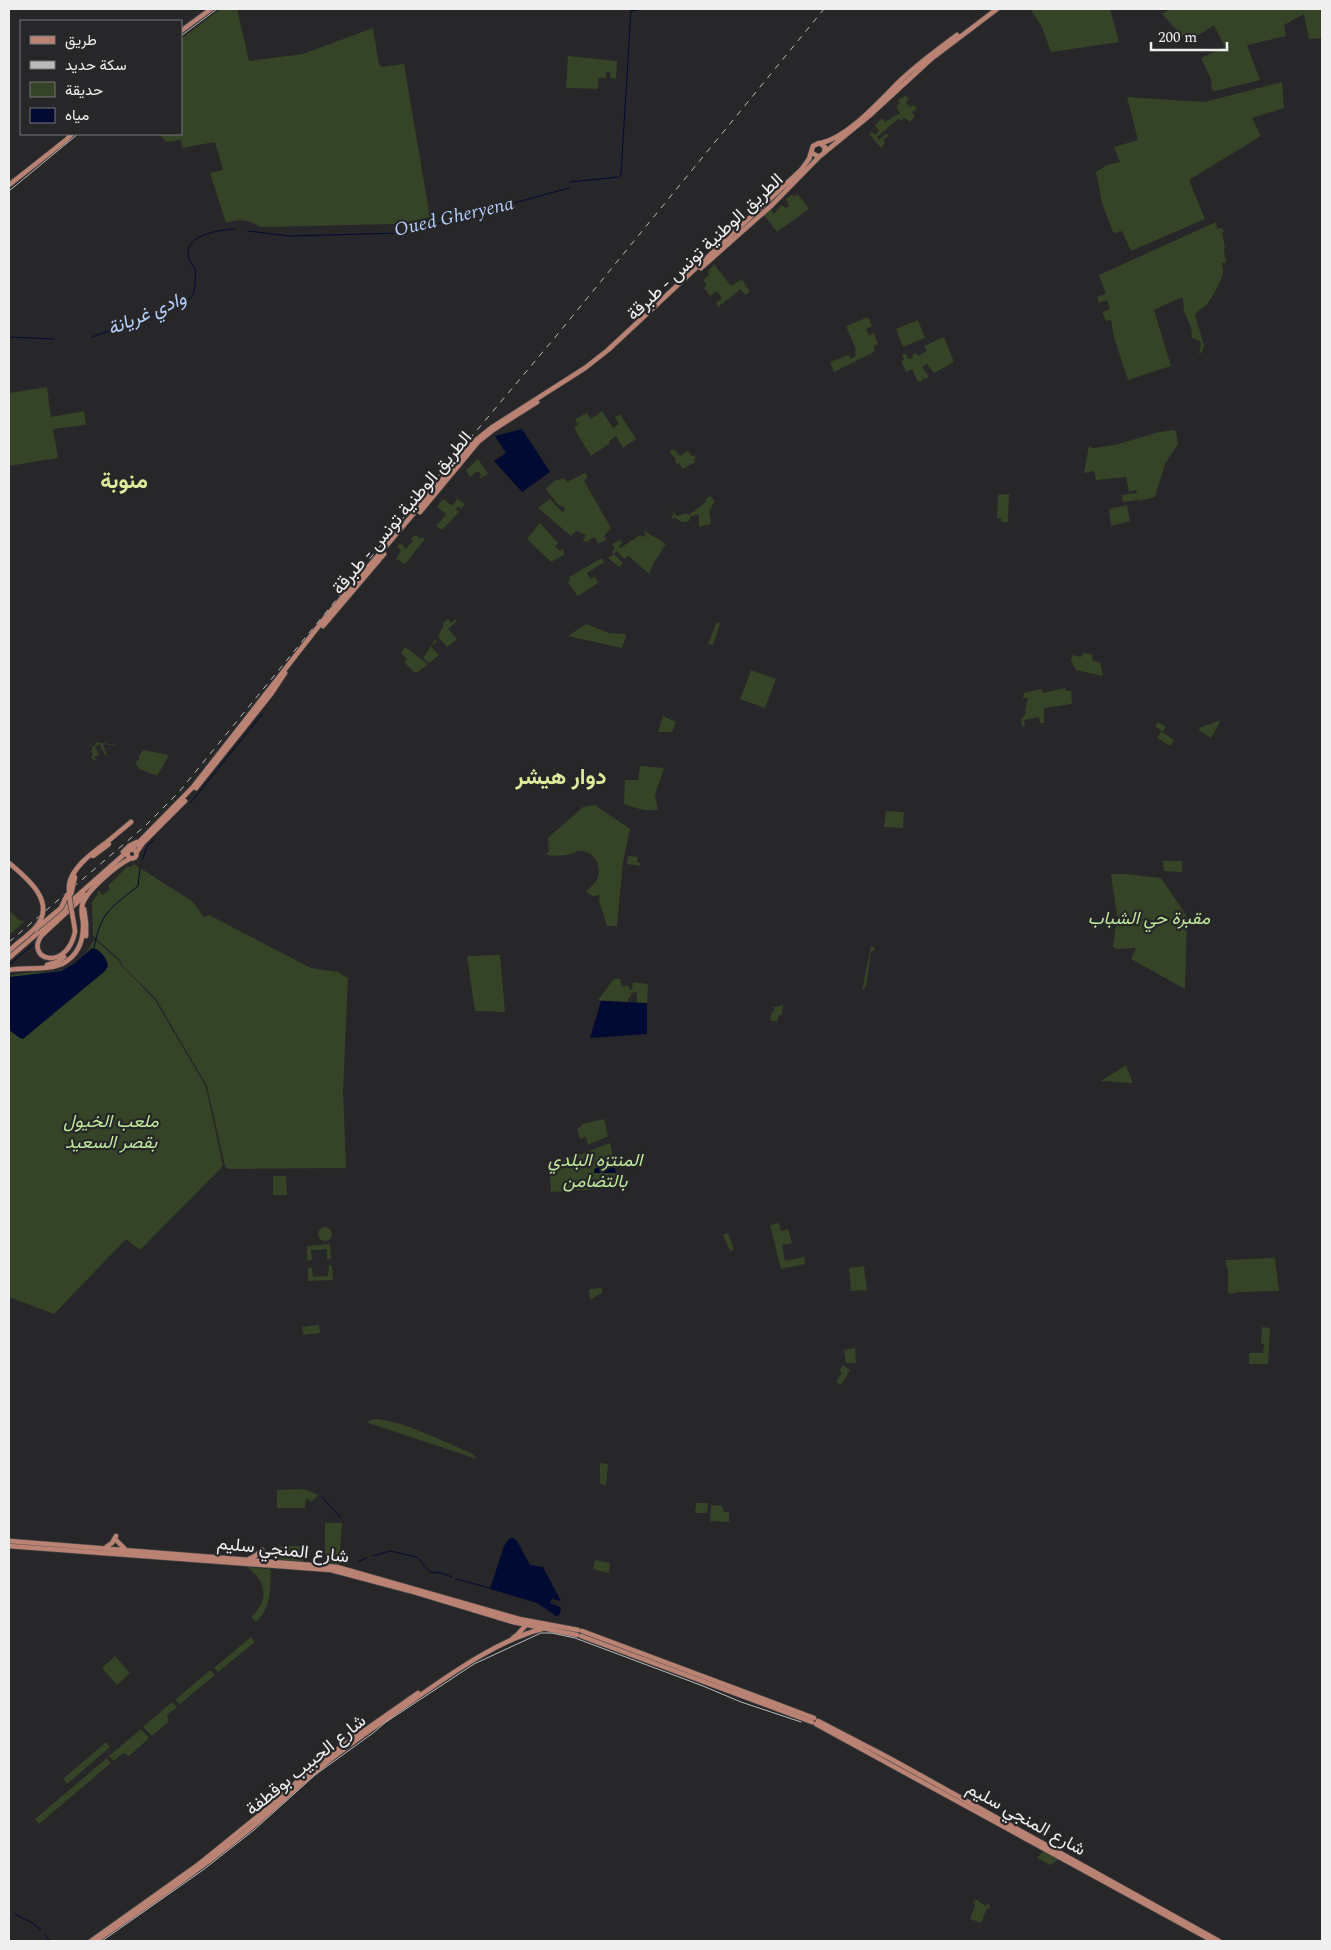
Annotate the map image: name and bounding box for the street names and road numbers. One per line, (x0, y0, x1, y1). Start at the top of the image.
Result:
street label: الطريق الوطنية تونس - طبرقة (621, 167, 789, 327)
street label: الطريق الوطنية تونس - طبرقة (325, 425, 479, 601)
street label: شارع المنجي سليم (215, 1530, 350, 1571)
street label: شارع الحبيب بوقطفة (240, 1708, 372, 1822)
street label: شارع المنجي سليم (961, 1775, 1091, 1864)

